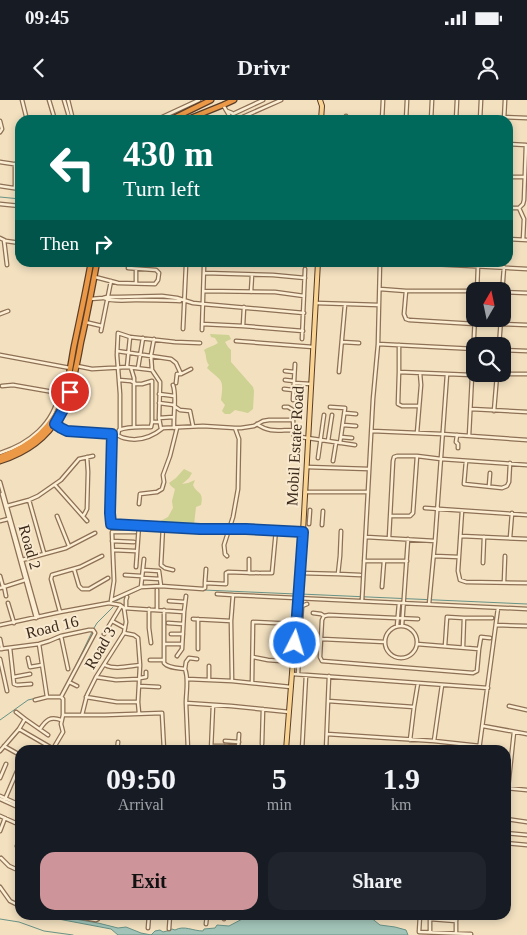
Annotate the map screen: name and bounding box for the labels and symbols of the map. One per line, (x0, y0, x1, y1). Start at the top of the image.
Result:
north arrow (466, 282, 511, 328)
pin (49, 371, 91, 413)
street label: Mobil Estate Road (283, 386, 307, 506)
street label: Road 2 (16, 523, 44, 571)
street label: Road 16 (24, 612, 80, 642)
position arrow (268, 616, 320, 668)
street label: Road 3 (81, 624, 119, 672)

